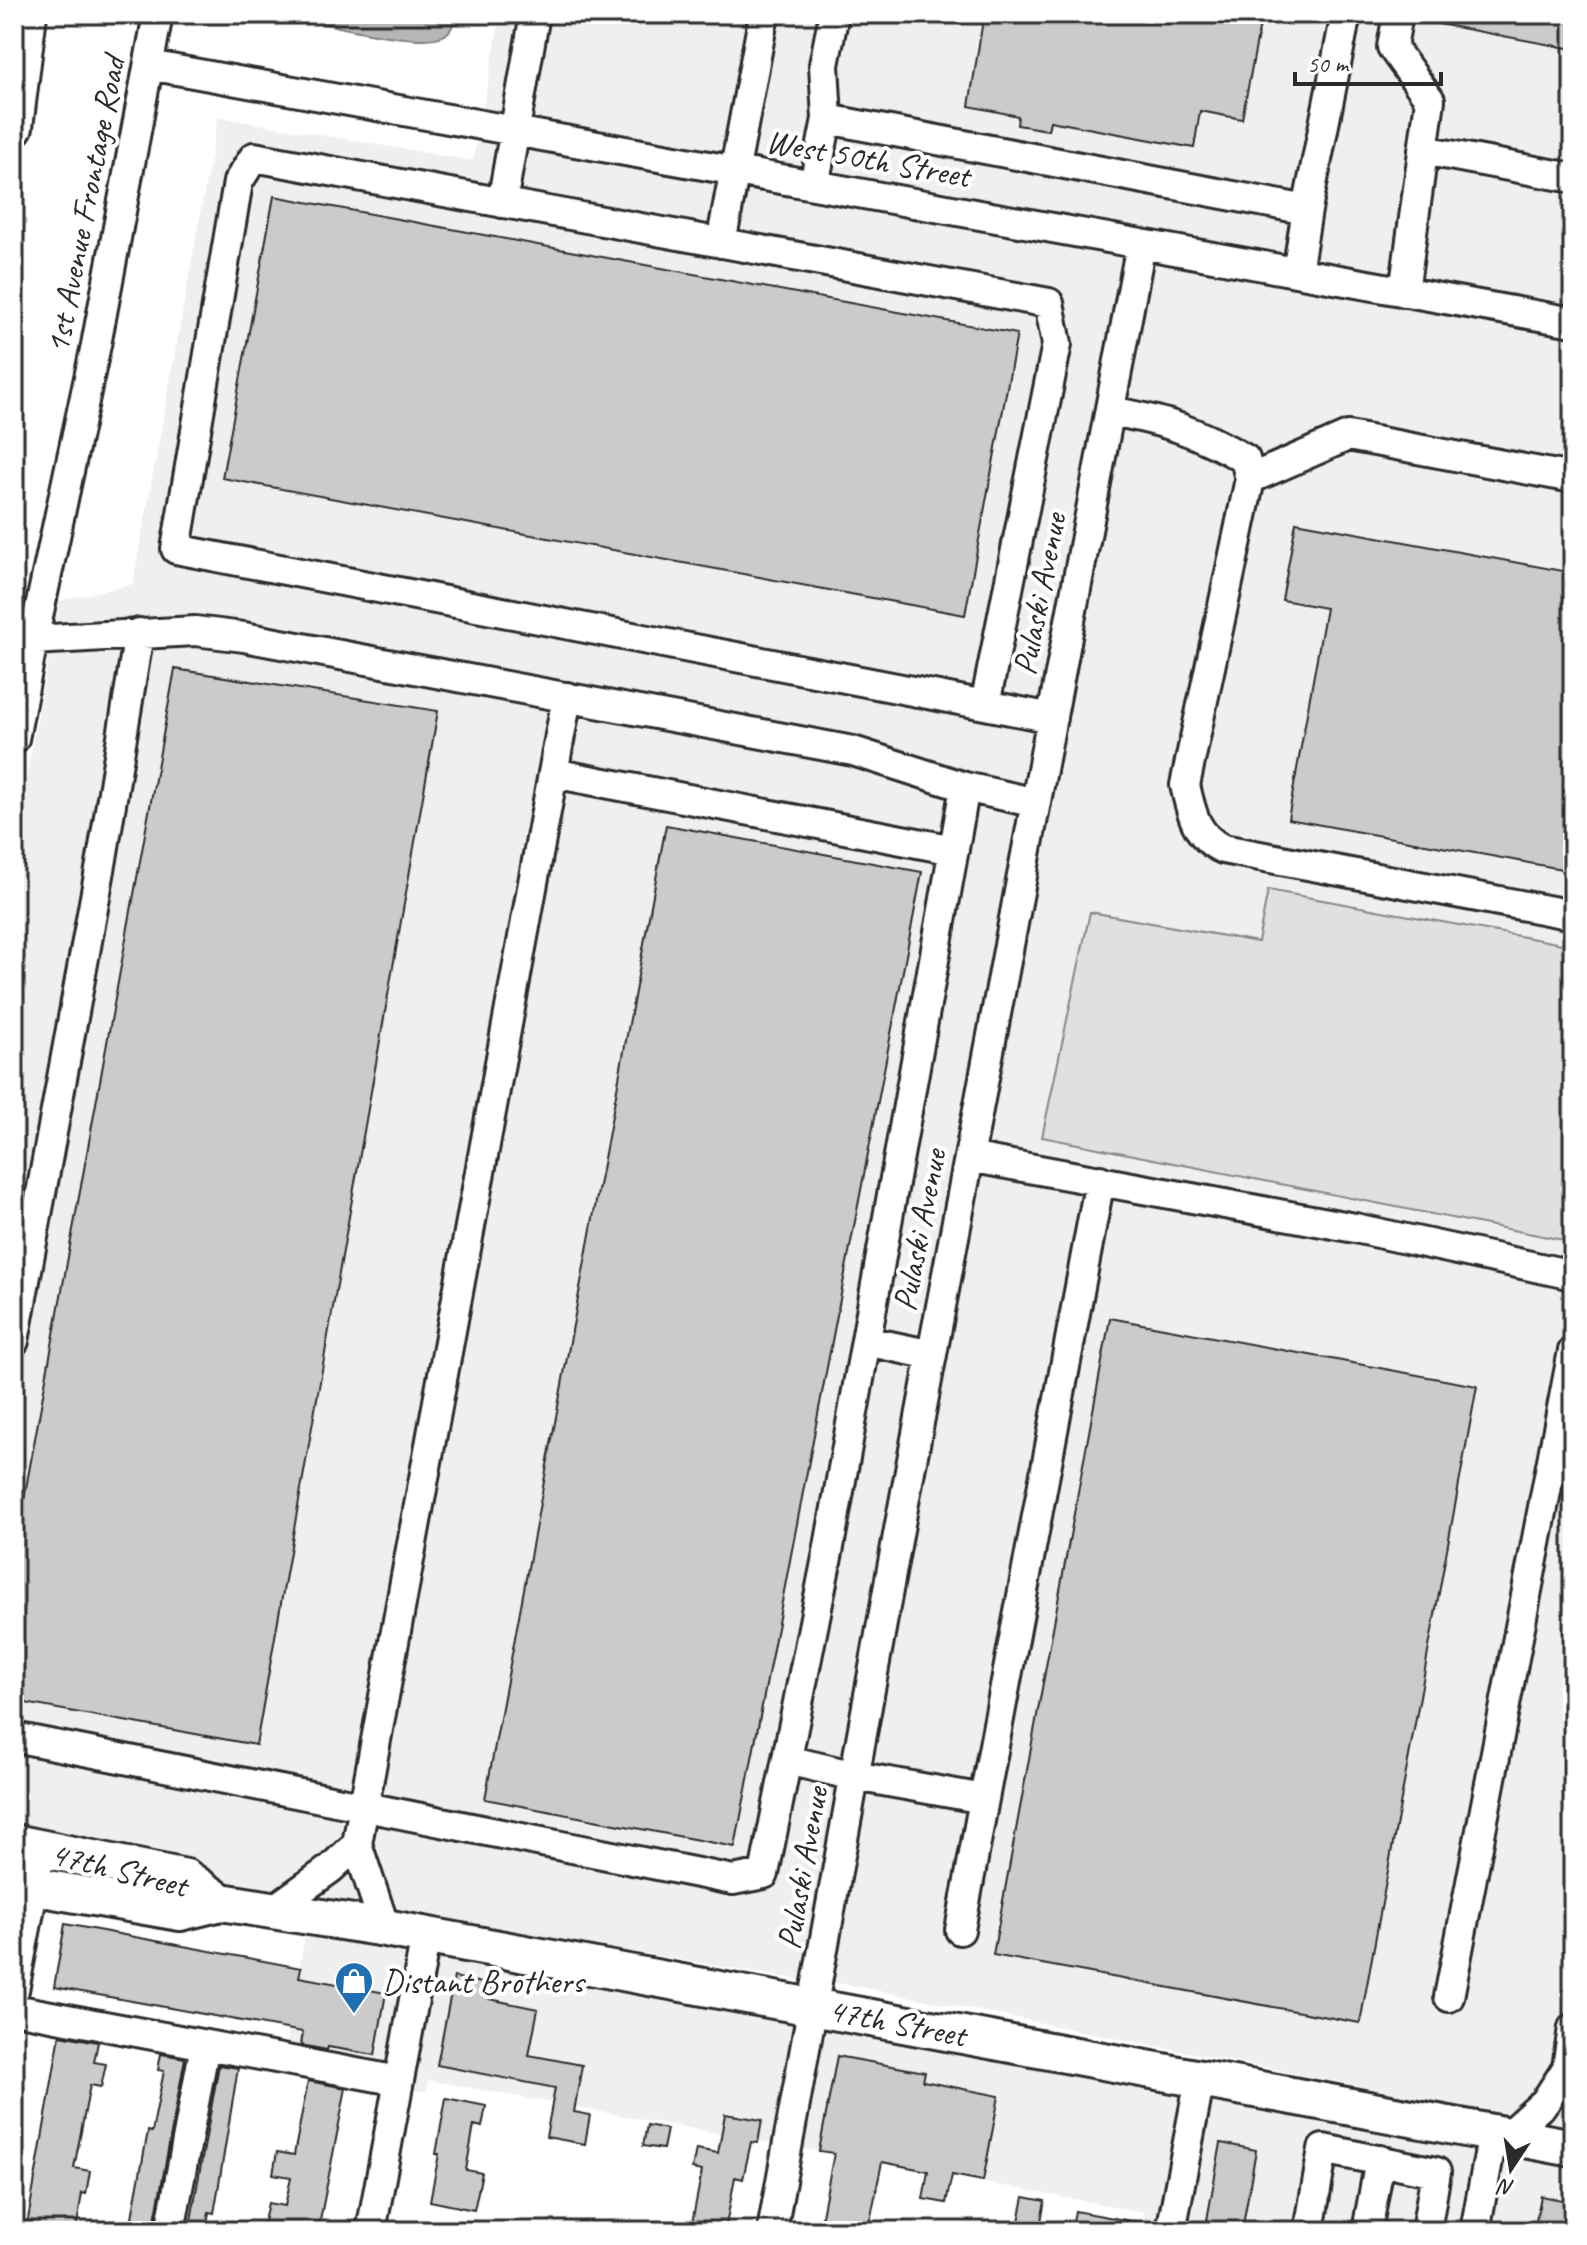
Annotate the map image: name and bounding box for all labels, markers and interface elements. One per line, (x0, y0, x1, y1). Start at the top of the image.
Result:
scale bar (1295, 36, 1441, 86)
street label: 1st Avenue Frontage Road (35, 49, 136, 357)
text: 50 m (1307, 49, 1350, 79)
street label: West 50th Street (763, 119, 977, 198)
street label: Pulaski Avenue (1002, 508, 1076, 678)
street label: Pulaski Avenue (882, 1144, 956, 1314)
street label: Pulaski Avenue (767, 1782, 838, 1952)
street label: 47th Street (46, 1831, 195, 1908)
shop icon: Distant Brothers (333, 1960, 375, 2015)
place label: Distant Brothers (382, 1960, 587, 2003)
street label: 47th Street (825, 1988, 973, 2057)
north arrow (1471, 2129, 1551, 2209)
text: N (1494, 2172, 1517, 2203)

